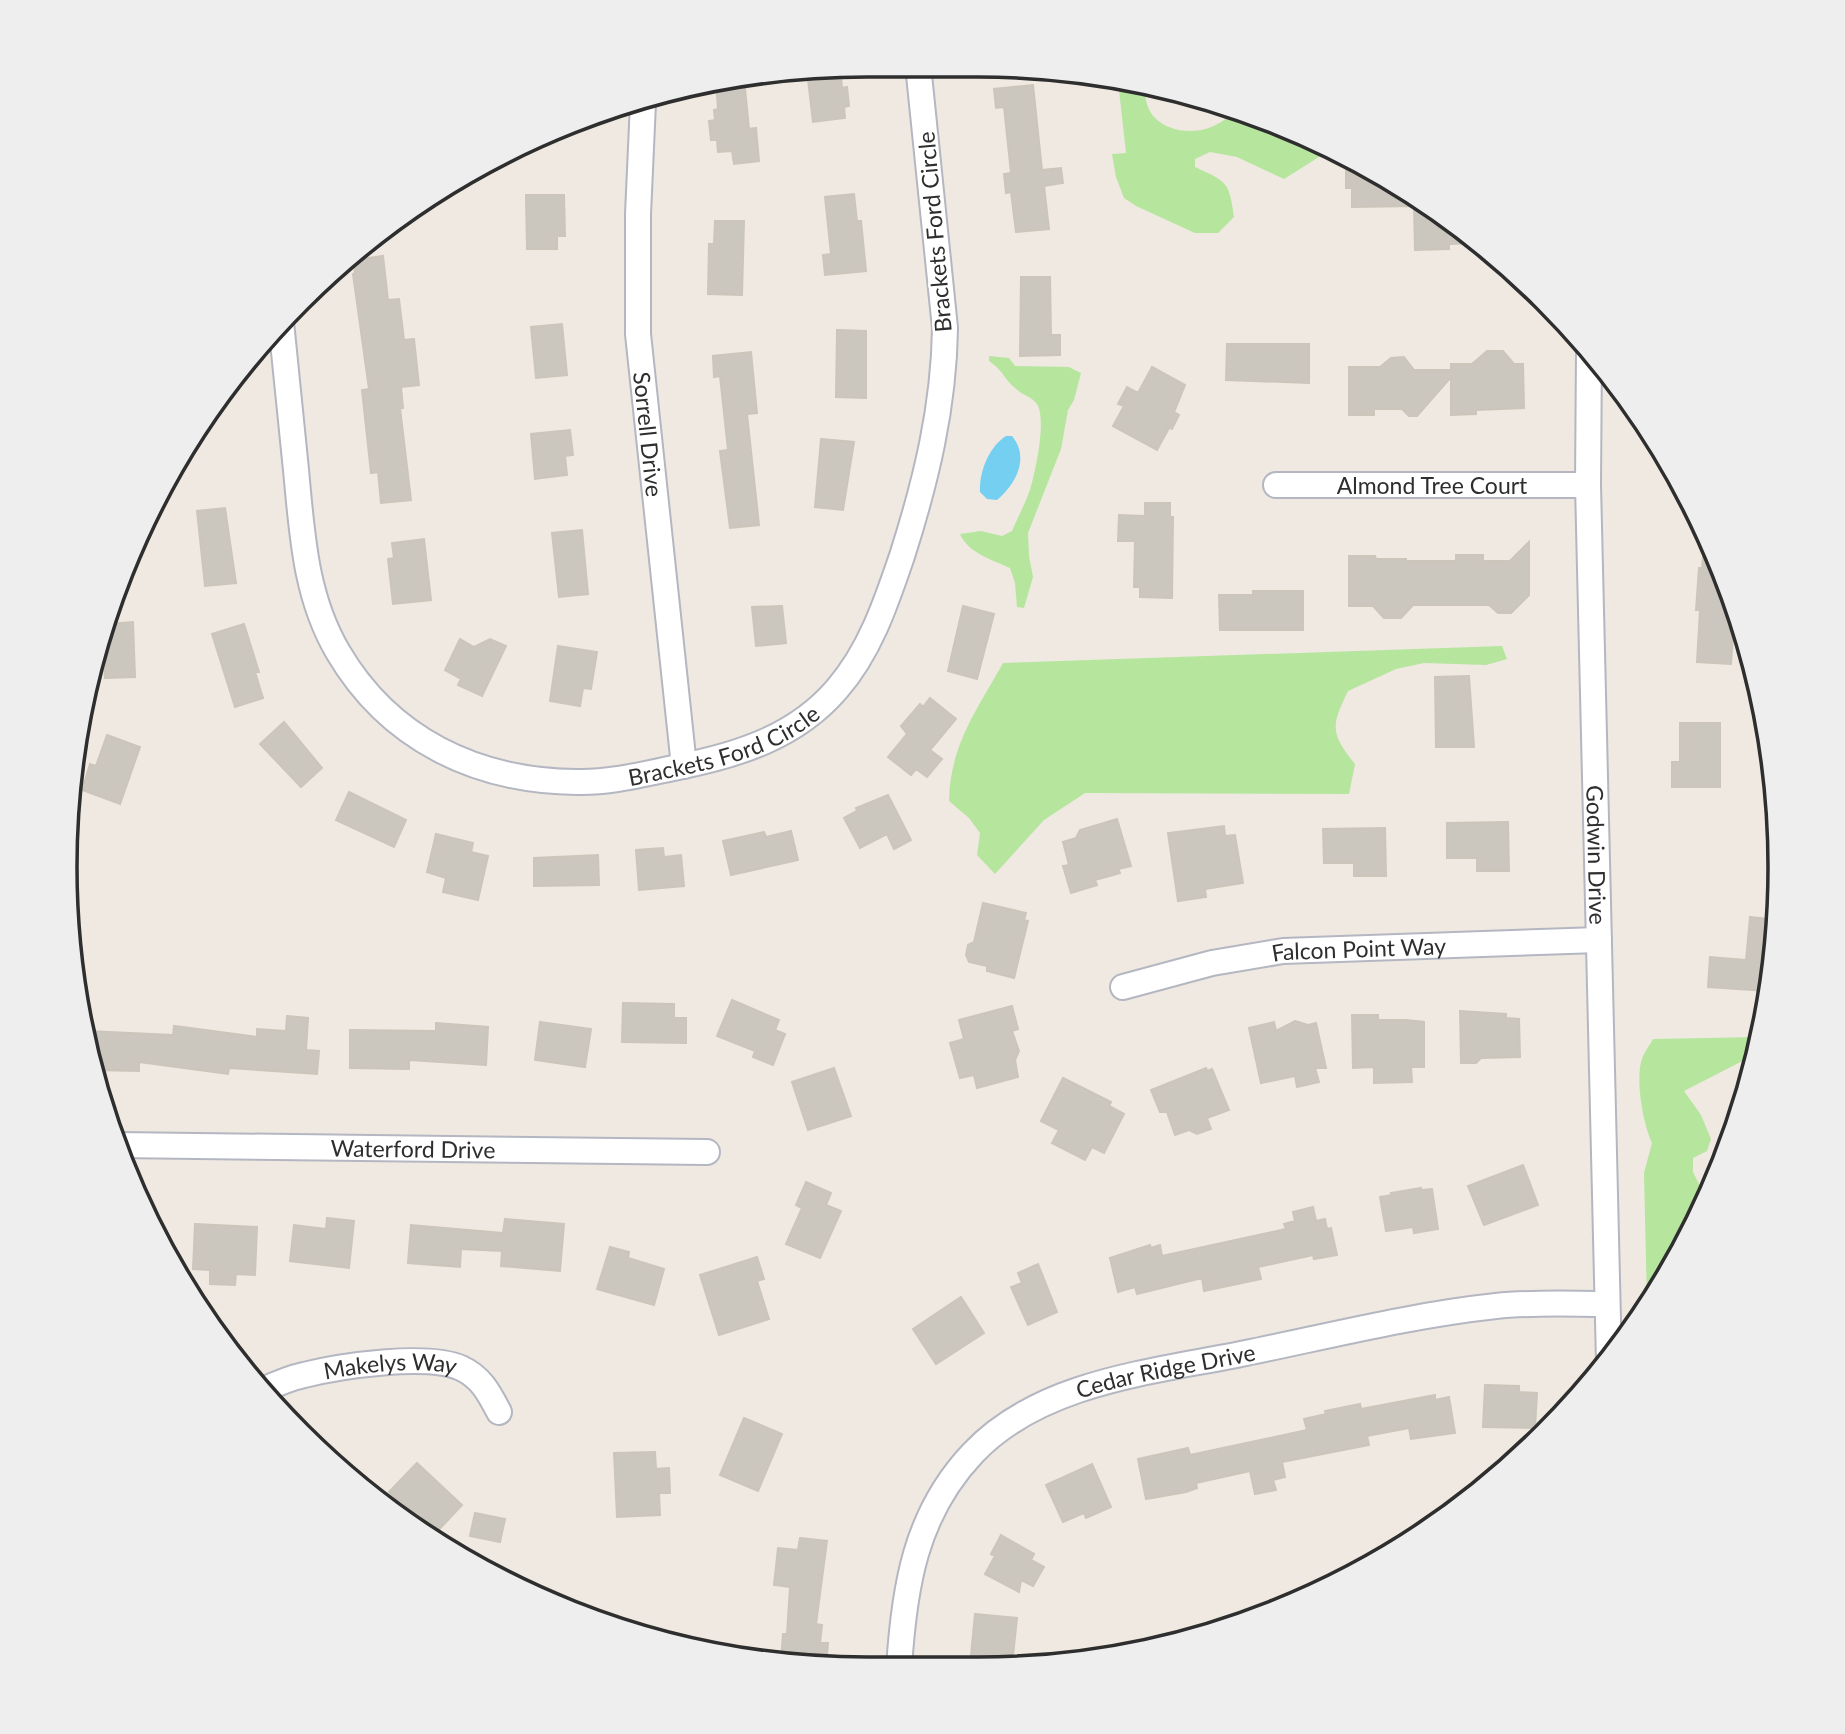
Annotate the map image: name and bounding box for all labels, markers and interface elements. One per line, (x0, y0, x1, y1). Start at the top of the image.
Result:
street label: Brackets Ford Circle (911, 130, 957, 334)
street label: Sorrell Drive (628, 370, 669, 498)
street label: Almond Tree Court (1337, 471, 1528, 499)
street label: Brackets Ford Circle (626, 699, 825, 791)
street label: Godwin Drive (1581, 785, 1613, 925)
street label: Falcon Point Way (1269, 931, 1447, 967)
street label: Waterford Drive (330, 1134, 496, 1163)
street label: Cedar Ridge Drive (1072, 1337, 1258, 1404)
street label: Makelys Way (321, 1347, 460, 1384)

